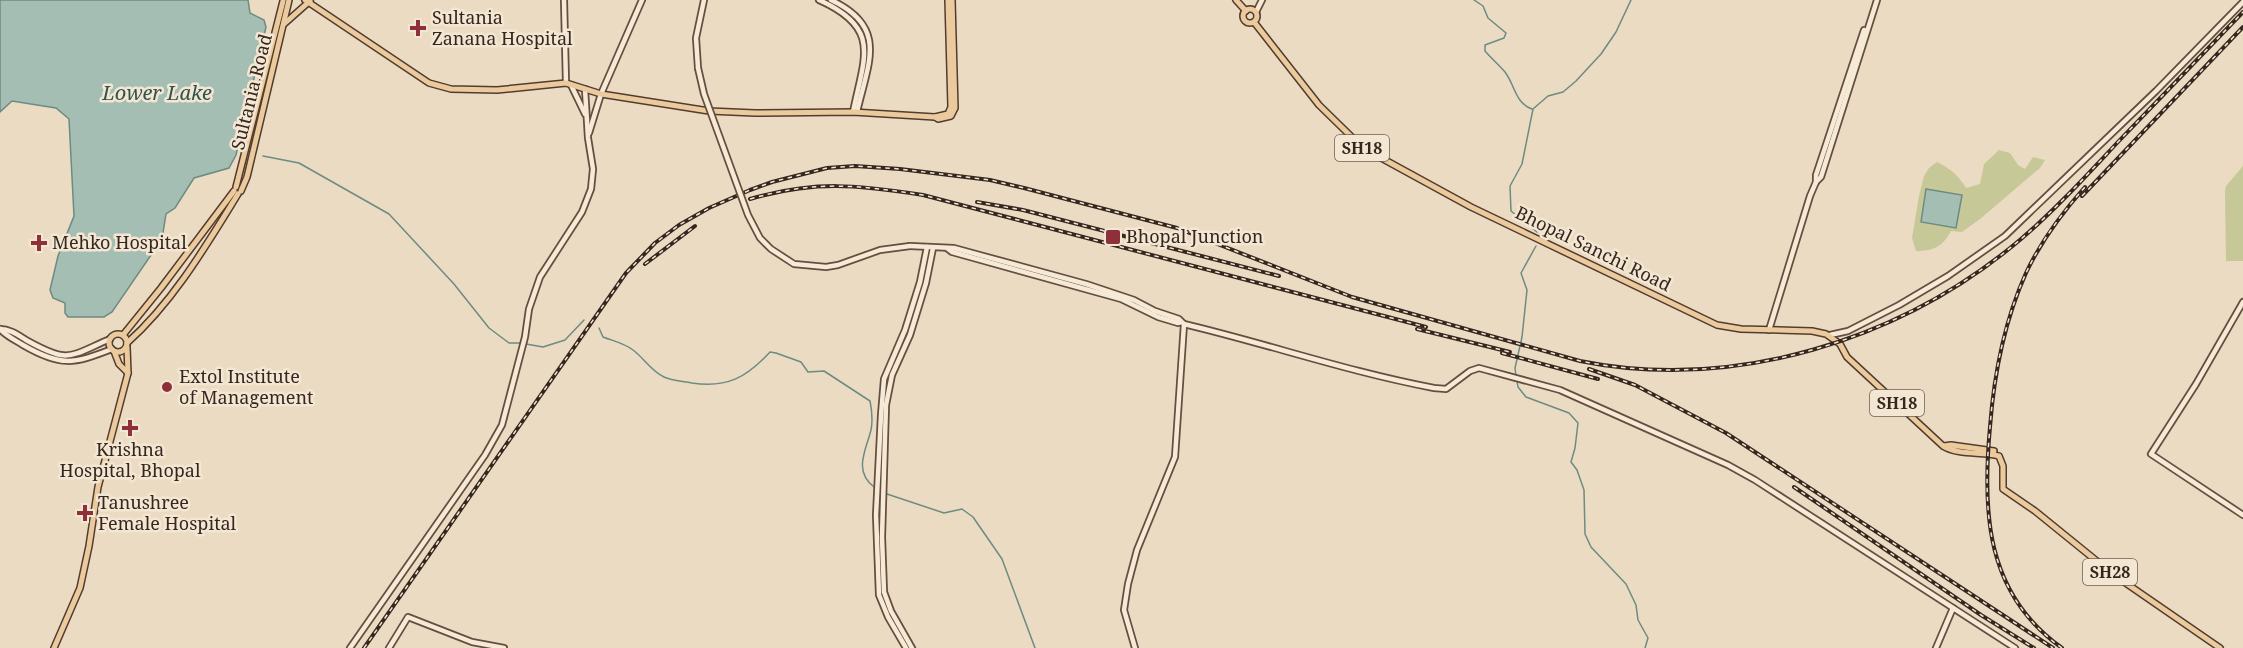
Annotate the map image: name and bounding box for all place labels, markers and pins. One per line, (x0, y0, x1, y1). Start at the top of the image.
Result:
place label: Sultania Zanana Hospital (432, 5, 573, 50)
marker: Sultania Zanana Hospital (409, 19, 427, 37)
place label: Bhopal Junction (1126, 224, 1264, 248)
marker: Bhopal Junction (1104, 228, 1122, 246)
place label: Mehko Hospital (52, 230, 187, 254)
marker: Mehko Hospital (30, 234, 48, 252)
place label: Extol Institute of Management (179, 364, 313, 409)
marker: Extol Institute of Management (160, 380, 174, 394)
marker: Krishna Hospital, Bhopal (121, 419, 139, 437)
place label: Krishna Hospital, Bhopal (59, 437, 201, 482)
place label: Tanushree Female Hospital (98, 490, 237, 535)
marker: Tanushree Female Hospital (76, 504, 94, 522)

